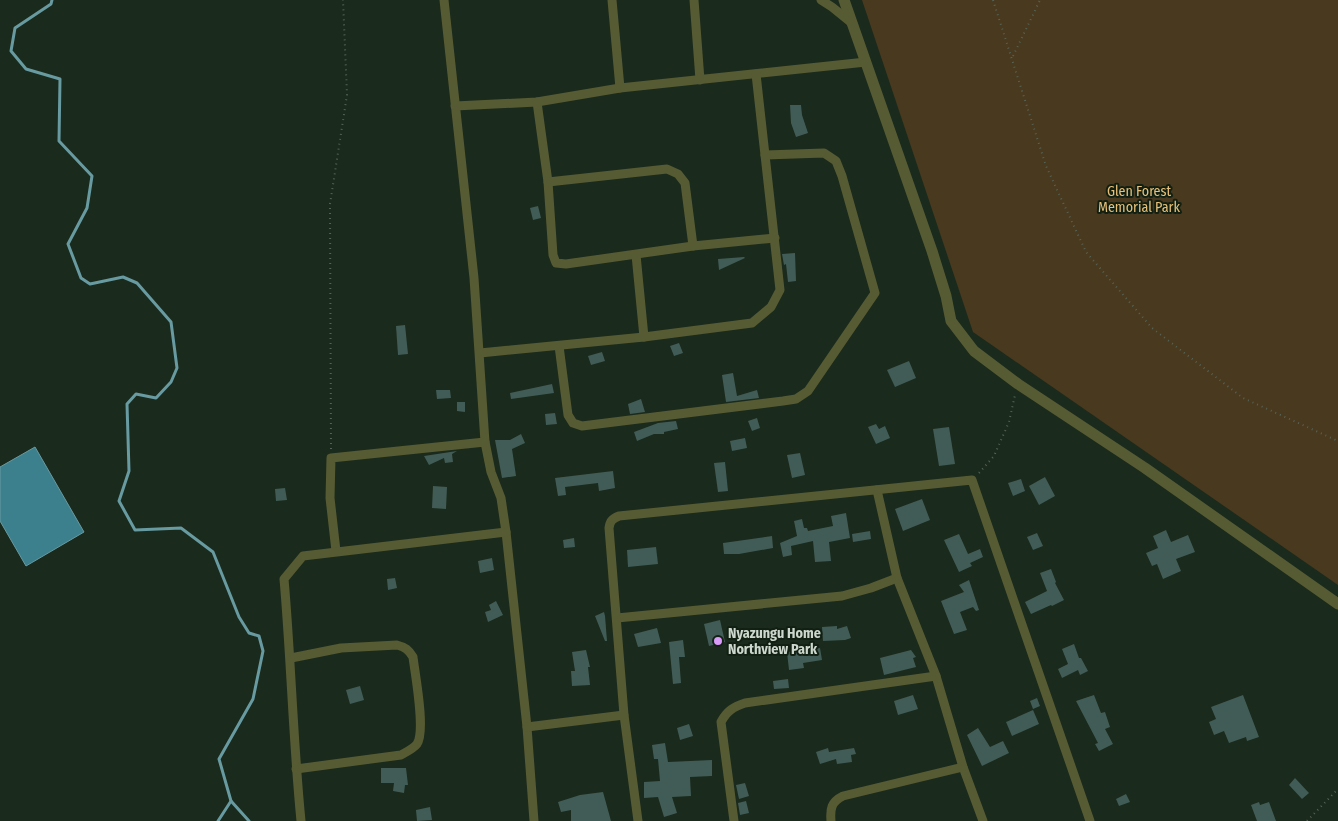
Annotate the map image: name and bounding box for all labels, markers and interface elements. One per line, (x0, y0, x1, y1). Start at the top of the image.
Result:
park label: Glen Forest Memorial Park (1098, 183, 1180, 216)
place label: Nyazungu Home Northview Park (728, 625, 821, 658)
marker: Nyazungu Home Northview Park (712, 635, 724, 647)

